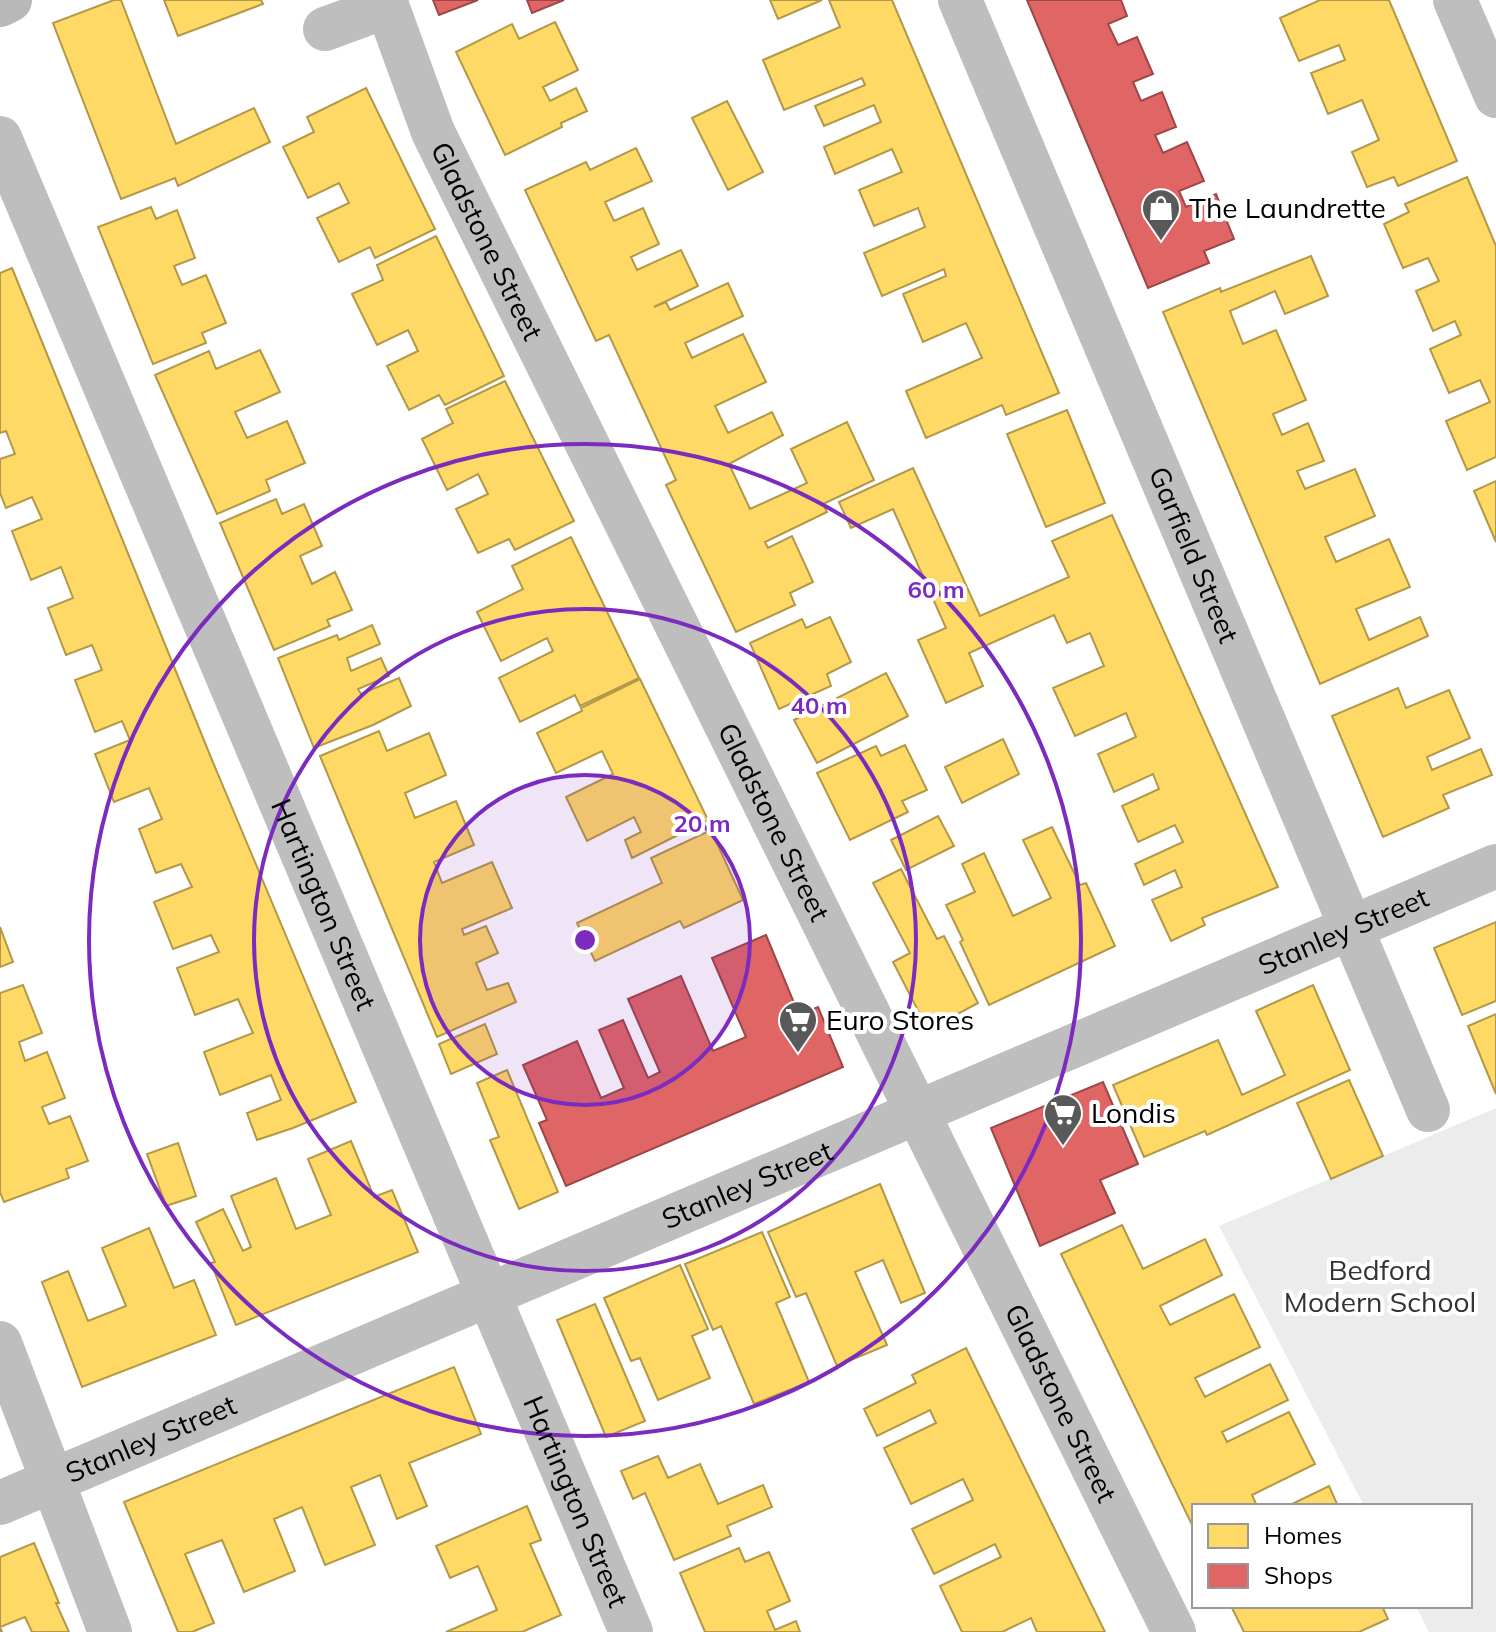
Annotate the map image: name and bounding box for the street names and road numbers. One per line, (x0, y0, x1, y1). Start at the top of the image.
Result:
street label: Gladstone Street (424, 136, 551, 346)
street label: Garfield Street (1142, 461, 1247, 648)
street label: Gladstone Street (711, 717, 838, 927)
street label: Hartington Street (264, 793, 384, 1015)
street label: Stanley Street (1253, 879, 1434, 982)
street label: Stanley Street (656, 1133, 838, 1236)
street label: Gladstone Street (998, 1298, 1125, 1508)
street label: Stanley Street (60, 1386, 241, 1490)
street label: Hartington Street (516, 1390, 636, 1612)

